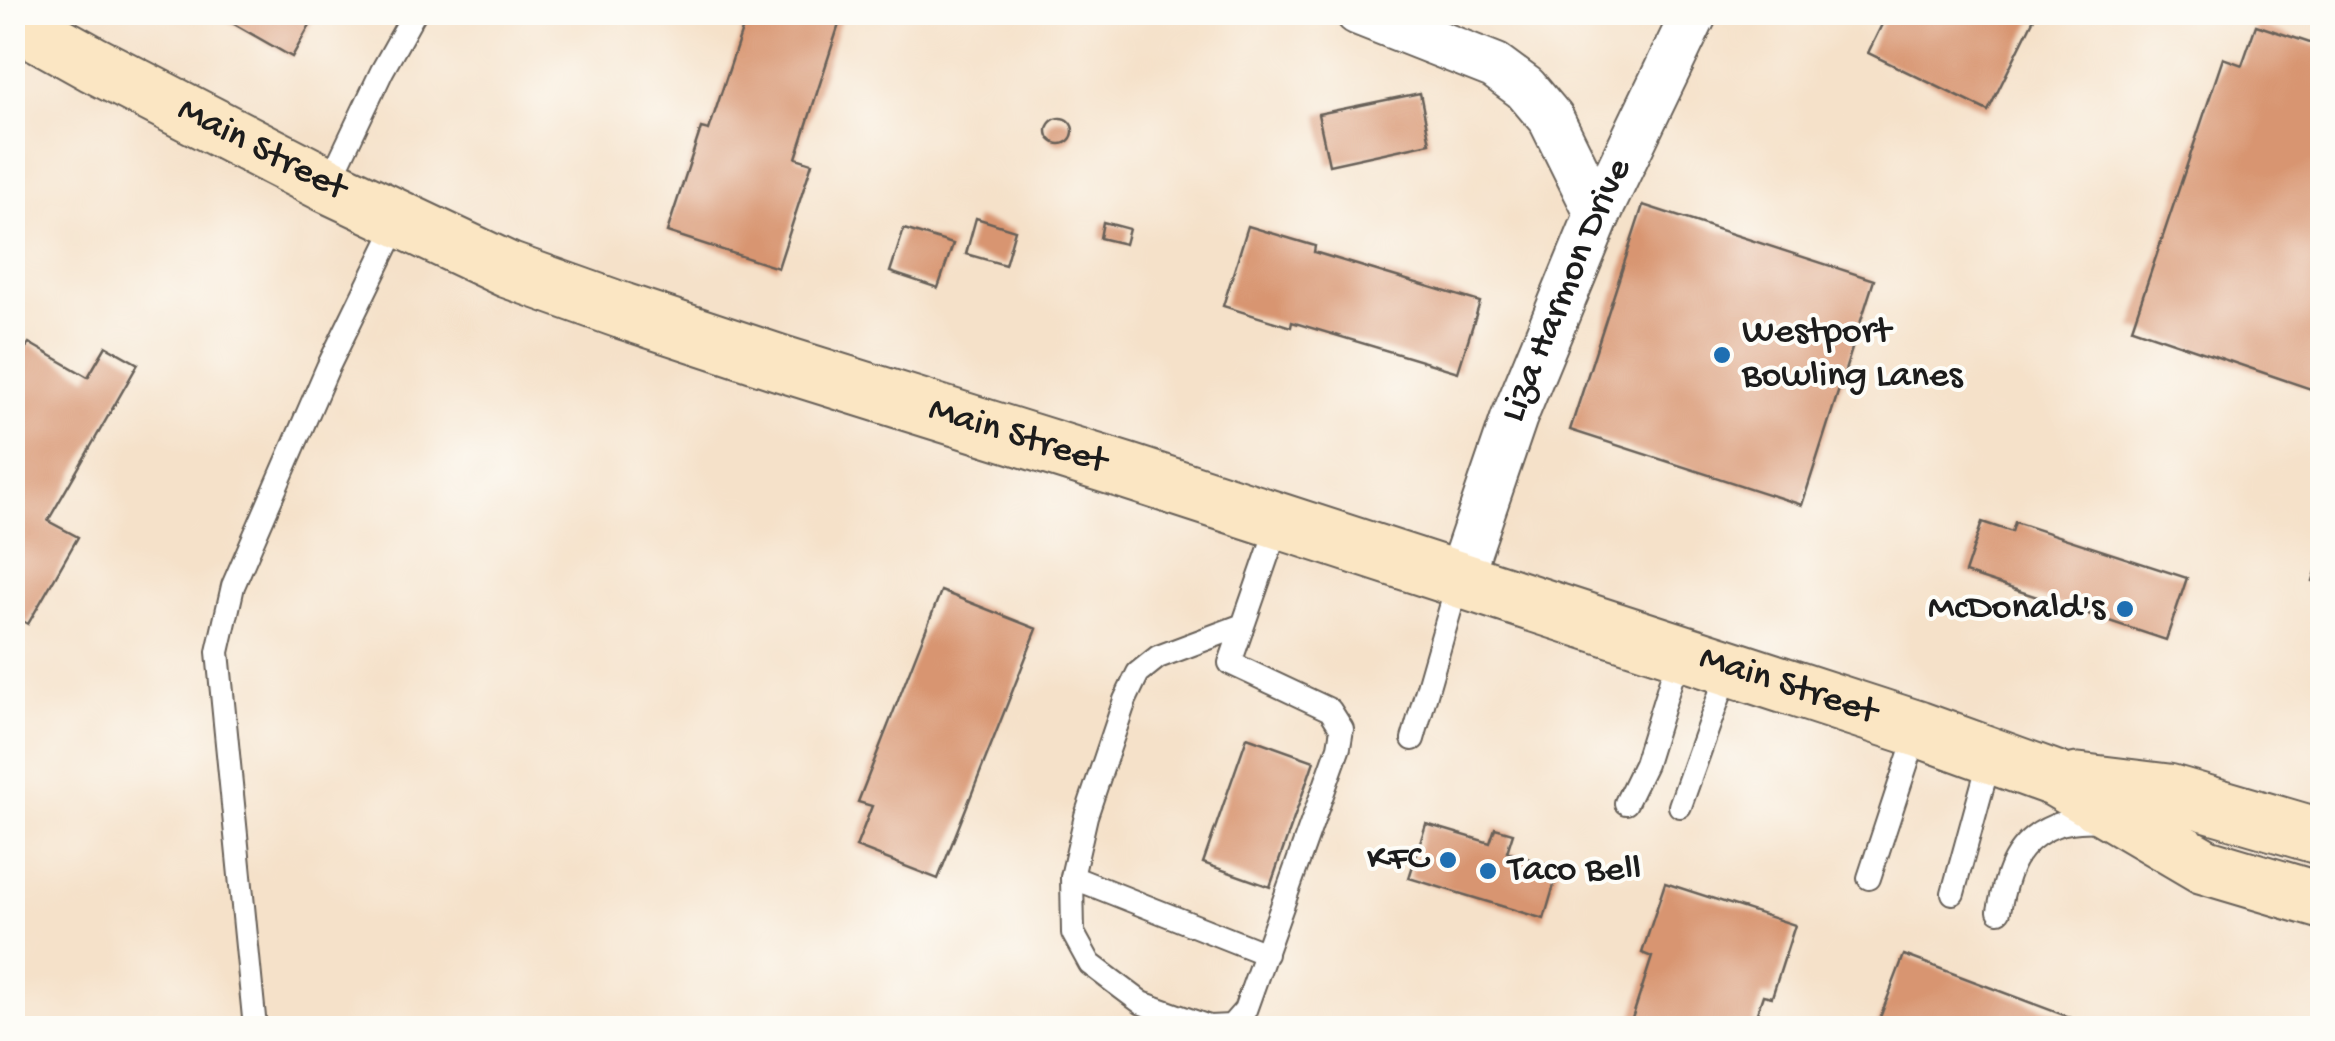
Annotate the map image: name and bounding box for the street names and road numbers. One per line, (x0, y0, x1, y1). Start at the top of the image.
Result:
street label: Main Street (169, 89, 356, 214)
street label: Liza Harmon Drive (1492, 152, 1643, 429)
street label: Main Street (923, 389, 1115, 487)
street label: Main Street (1693, 637, 1885, 737)

